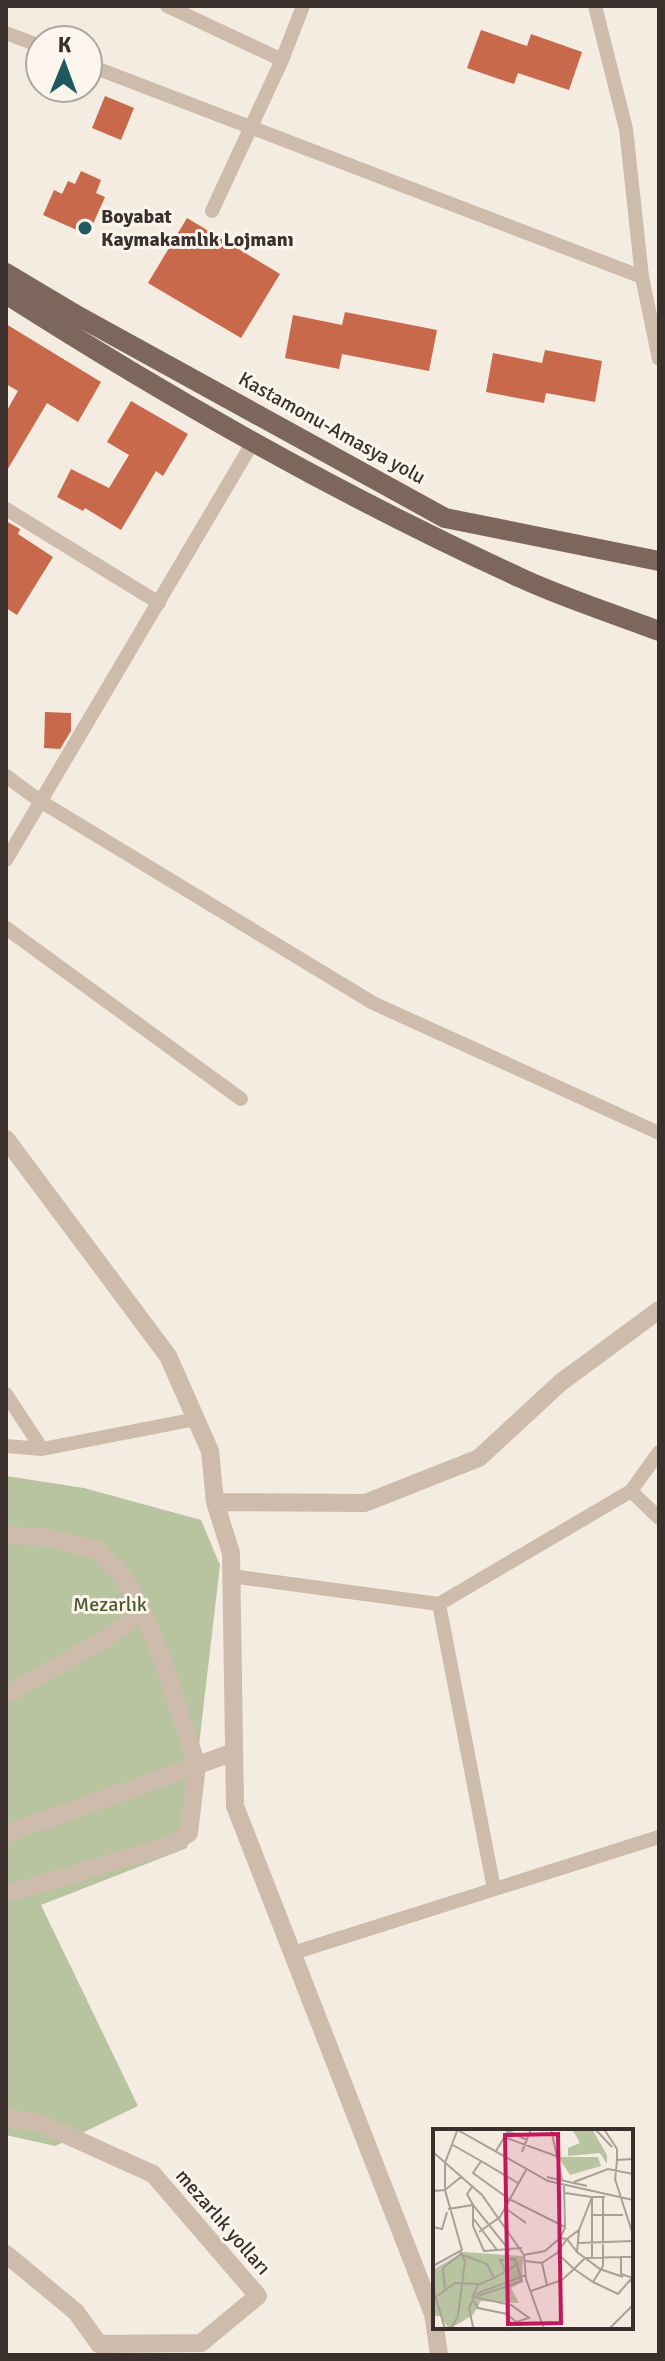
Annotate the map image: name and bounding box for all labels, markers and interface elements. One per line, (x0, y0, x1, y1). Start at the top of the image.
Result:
north arrow (24, 24, 104, 104)
text: K (57, 31, 72, 58)
place label: Boyabat Kaymakamlık Lojmanı (101, 204, 294, 252)
marker: Boyabat Kaymakamlık Lojmanı (76, 219, 94, 237)
street label: Kastamonu-Amasya yolu (234, 366, 430, 490)
park label: Mezarlık (73, 1592, 147, 1617)
inset map (433, 2129, 633, 2329)
street label: mezarlık yolları (170, 2164, 276, 2280)

